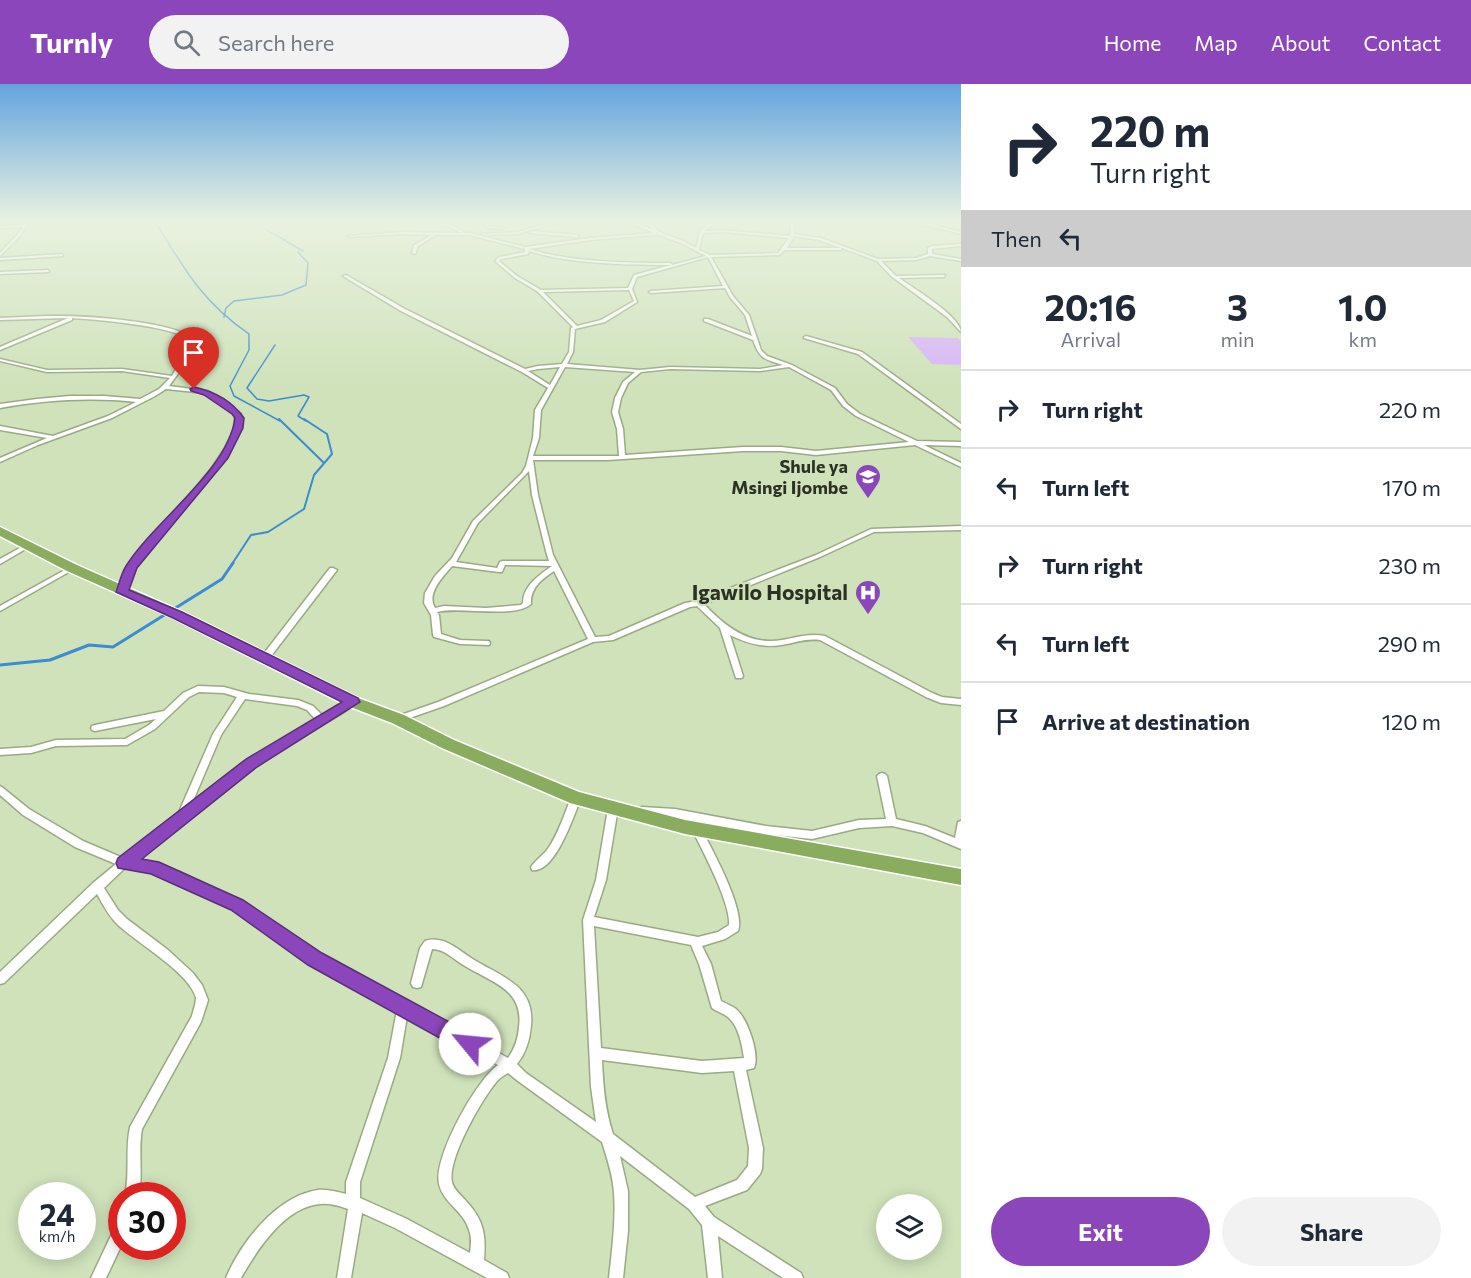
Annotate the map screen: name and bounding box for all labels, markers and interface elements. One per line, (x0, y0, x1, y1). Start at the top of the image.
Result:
search box (149, 15, 569, 69)
text: Turnly (30, 25, 113, 59)
icon: search (170, 26, 203, 59)
text: Search here (218, 29, 334, 56)
text: Home (1104, 30, 1161, 55)
text: Map (1194, 30, 1238, 55)
text: About (1271, 30, 1330, 55)
text: Contact (1363, 30, 1441, 55)
text: 220 m (1090, 104, 1210, 156)
icon: right (991, 108, 1069, 186)
text: Turn right (1090, 156, 1210, 189)
icon: left (1054, 222, 1087, 255)
text: Then (991, 225, 1042, 252)
text: 20:16 (1045, 284, 1137, 328)
text: 3 (1227, 284, 1248, 328)
text: 1.0 (1338, 284, 1387, 328)
pin (168, 327, 219, 389)
text: Arrival (1060, 327, 1121, 351)
text: min (1220, 327, 1255, 351)
text: km (1349, 327, 1377, 351)
icon: arrive (177, 336, 210, 369)
icon: right (991, 393, 1024, 426)
text: Turn right (1042, 396, 1143, 423)
text: 220 m (1379, 396, 1441, 423)
place label: Shule ya Msingi Ijombe (731, 455, 848, 498)
school or university icon: Shule ya Msingi Ijombe (853, 462, 883, 500)
icon: left (991, 471, 1024, 504)
text: Turn left (1042, 474, 1129, 501)
text: 170 m (1382, 474, 1441, 501)
icon: right (991, 549, 1024, 582)
text: Turn right (1042, 552, 1143, 579)
text: 230 m (1378, 552, 1441, 579)
hospital icon: Igawilo Hospital (853, 578, 883, 616)
place label: Igawilo Hospital (692, 579, 848, 604)
icon: left (991, 627, 1024, 660)
text: Turn left (1042, 630, 1129, 657)
text: 290 m (1378, 630, 1441, 657)
icon: arrive (991, 705, 1024, 738)
text: Arrive at destination (1042, 708, 1250, 735)
text: 120 m (1382, 708, 1441, 735)
position arrow (438, 1012, 502, 1076)
speed limit sign: 30 (108, 1182, 186, 1260)
map controls (876, 1194, 942, 1260)
button: layers (876, 1194, 942, 1260)
text: 24 (39, 1195, 75, 1232)
button: Exit (991, 1197, 1210, 1266)
button: Share (1222, 1197, 1441, 1266)
text: km/h (39, 1227, 75, 1245)

